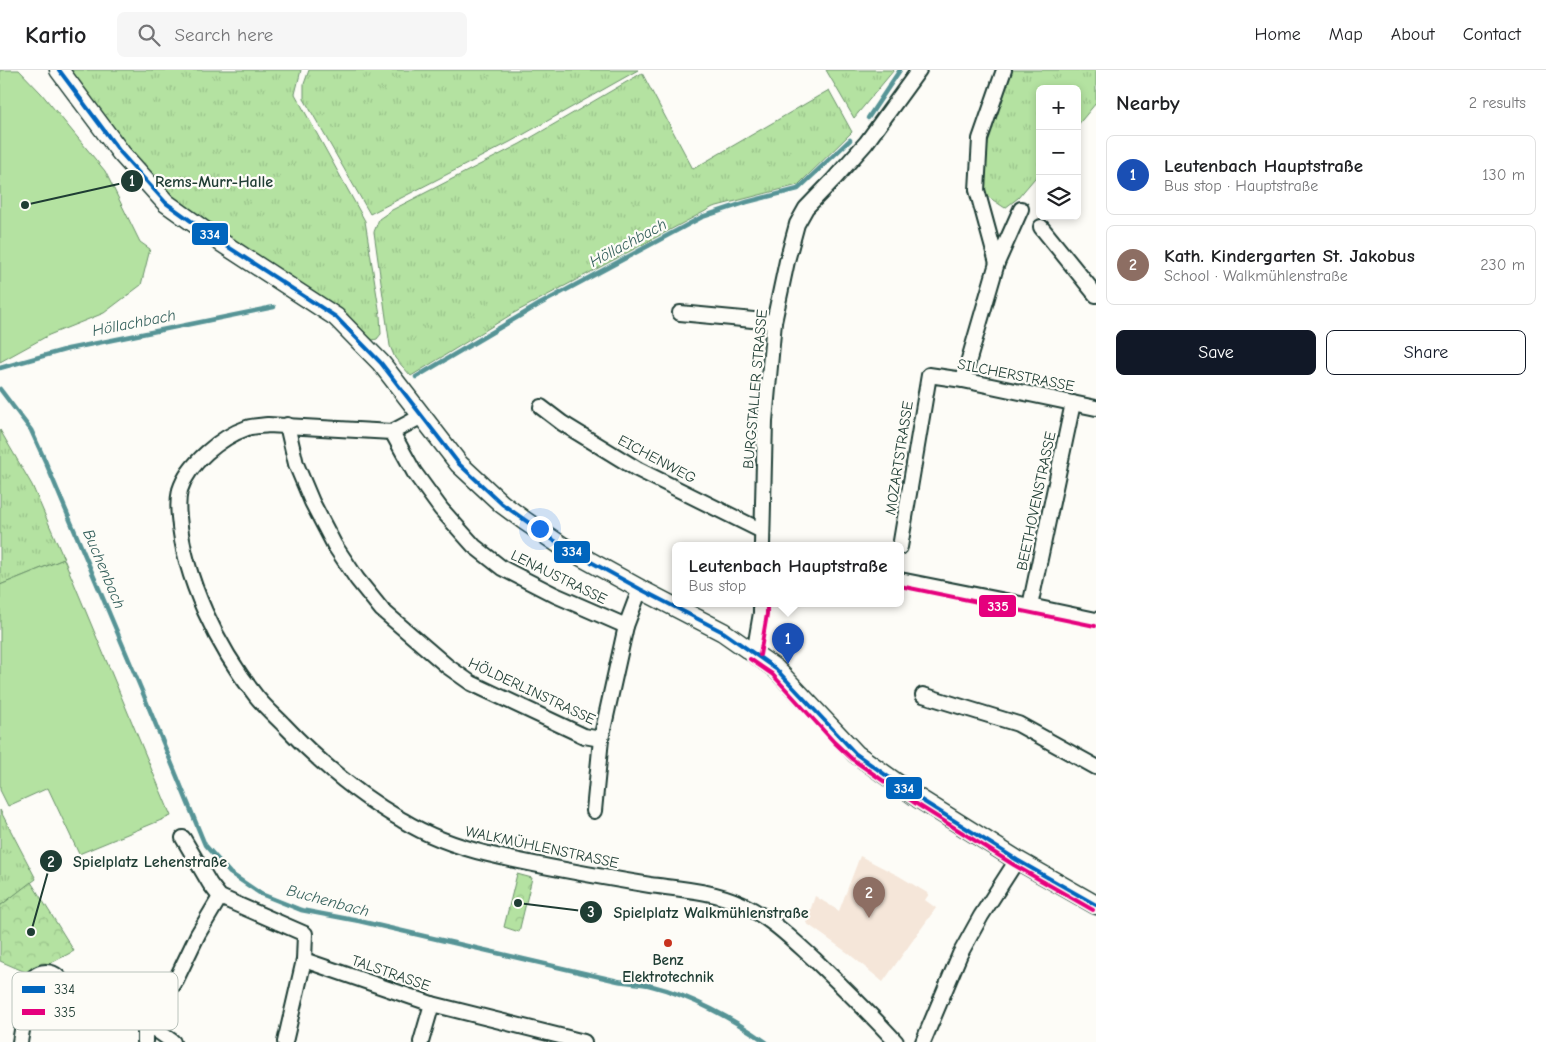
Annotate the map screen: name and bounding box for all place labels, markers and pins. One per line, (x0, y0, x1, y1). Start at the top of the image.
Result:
callout: Rems-Murr-Halle (120, 166, 283, 197)
pin: 1 (772, 623, 804, 664)
callout: Spielplatz Lehenstraße (38, 846, 237, 877)
pin: 2 (853, 877, 885, 918)
callout: Spielplatz Walkmühlenstraße (578, 897, 818, 928)
marker: Benz Elektrotechnik (662, 937, 674, 949)
place label: Benz Elektrotechnik (622, 951, 714, 986)

